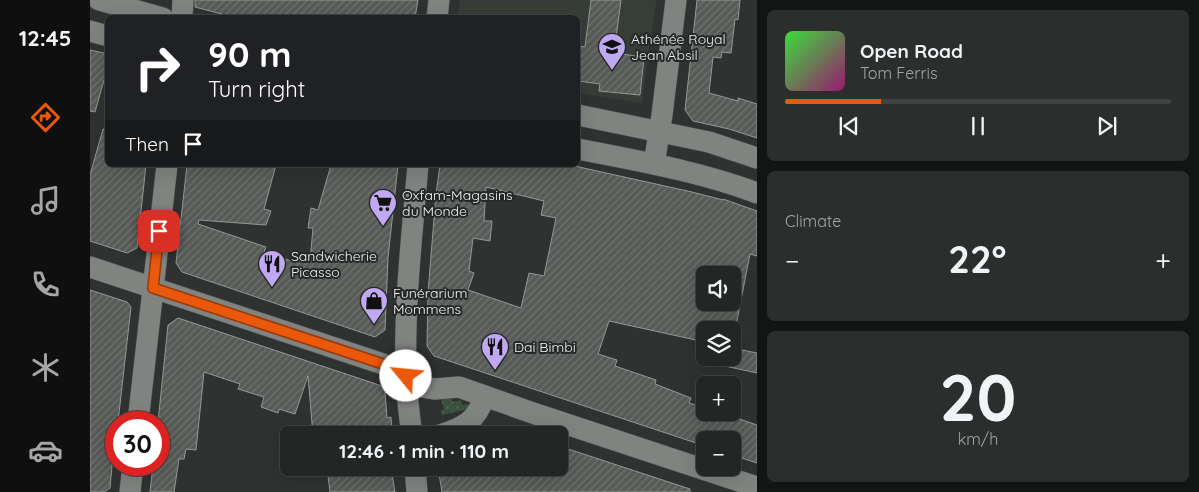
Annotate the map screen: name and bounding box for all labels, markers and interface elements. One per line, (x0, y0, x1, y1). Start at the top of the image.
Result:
text: 12:45 (19, 24, 71, 52)
place label: Athénée Royal Jean Absil (631, 30, 726, 64)
text: 90 m (208, 32, 291, 76)
school or university icon: Athénée Royal Jean Absil (597, 32, 627, 71)
icon: right (125, 35, 190, 100)
text: Open Road (860, 39, 963, 63)
text: Tom Ferris (860, 63, 937, 83)
text: Turn right (208, 75, 305, 103)
icon: directions (28, 100, 63, 135)
icon: previous (835, 112, 863, 140)
icon: pause (964, 112, 992, 140)
icon: next (1093, 112, 1121, 140)
icon: arrive (179, 130, 207, 158)
text: Then (125, 132, 169, 156)
icon: music (28, 183, 63, 218)
place label: Oxfam-Magasins du Monde (402, 186, 513, 220)
supermarket icon: Oxfam-Magasins du Monde (368, 188, 398, 227)
pin (138, 210, 180, 252)
text: Climate (785, 211, 841, 231)
icon: arrive (145, 217, 173, 245)
text: 22° (948, 235, 1006, 283)
text: − (785, 243, 800, 278)
text: + (1155, 243, 1171, 278)
place label: Sandwicherie Picasso (291, 247, 377, 281)
restaurant icon: Sandwicherie Picasso (257, 249, 287, 288)
map controls (696, 266, 741, 476)
button: sound (696, 266, 741, 311)
icon: phone (28, 267, 63, 302)
place label: Funérarium Mommens (393, 284, 468, 318)
shop icon: Funérarium Mommens (359, 286, 389, 325)
button: layers (696, 321, 741, 366)
restaurant icon: Dai Bimbi (480, 332, 510, 371)
place label: Dai Bimbi (514, 338, 576, 356)
position arrow (379, 349, 431, 401)
icon: climate (28, 350, 63, 385)
text: 20 (940, 356, 1016, 437)
button: + (696, 376, 741, 421)
speed limit sign: 30 (105, 411, 170, 476)
text: km/h (958, 429, 998, 449)
button: − (696, 431, 741, 476)
icon: car (28, 433, 63, 468)
text: 12:46 · 1 min · 110 m (339, 439, 509, 463)

